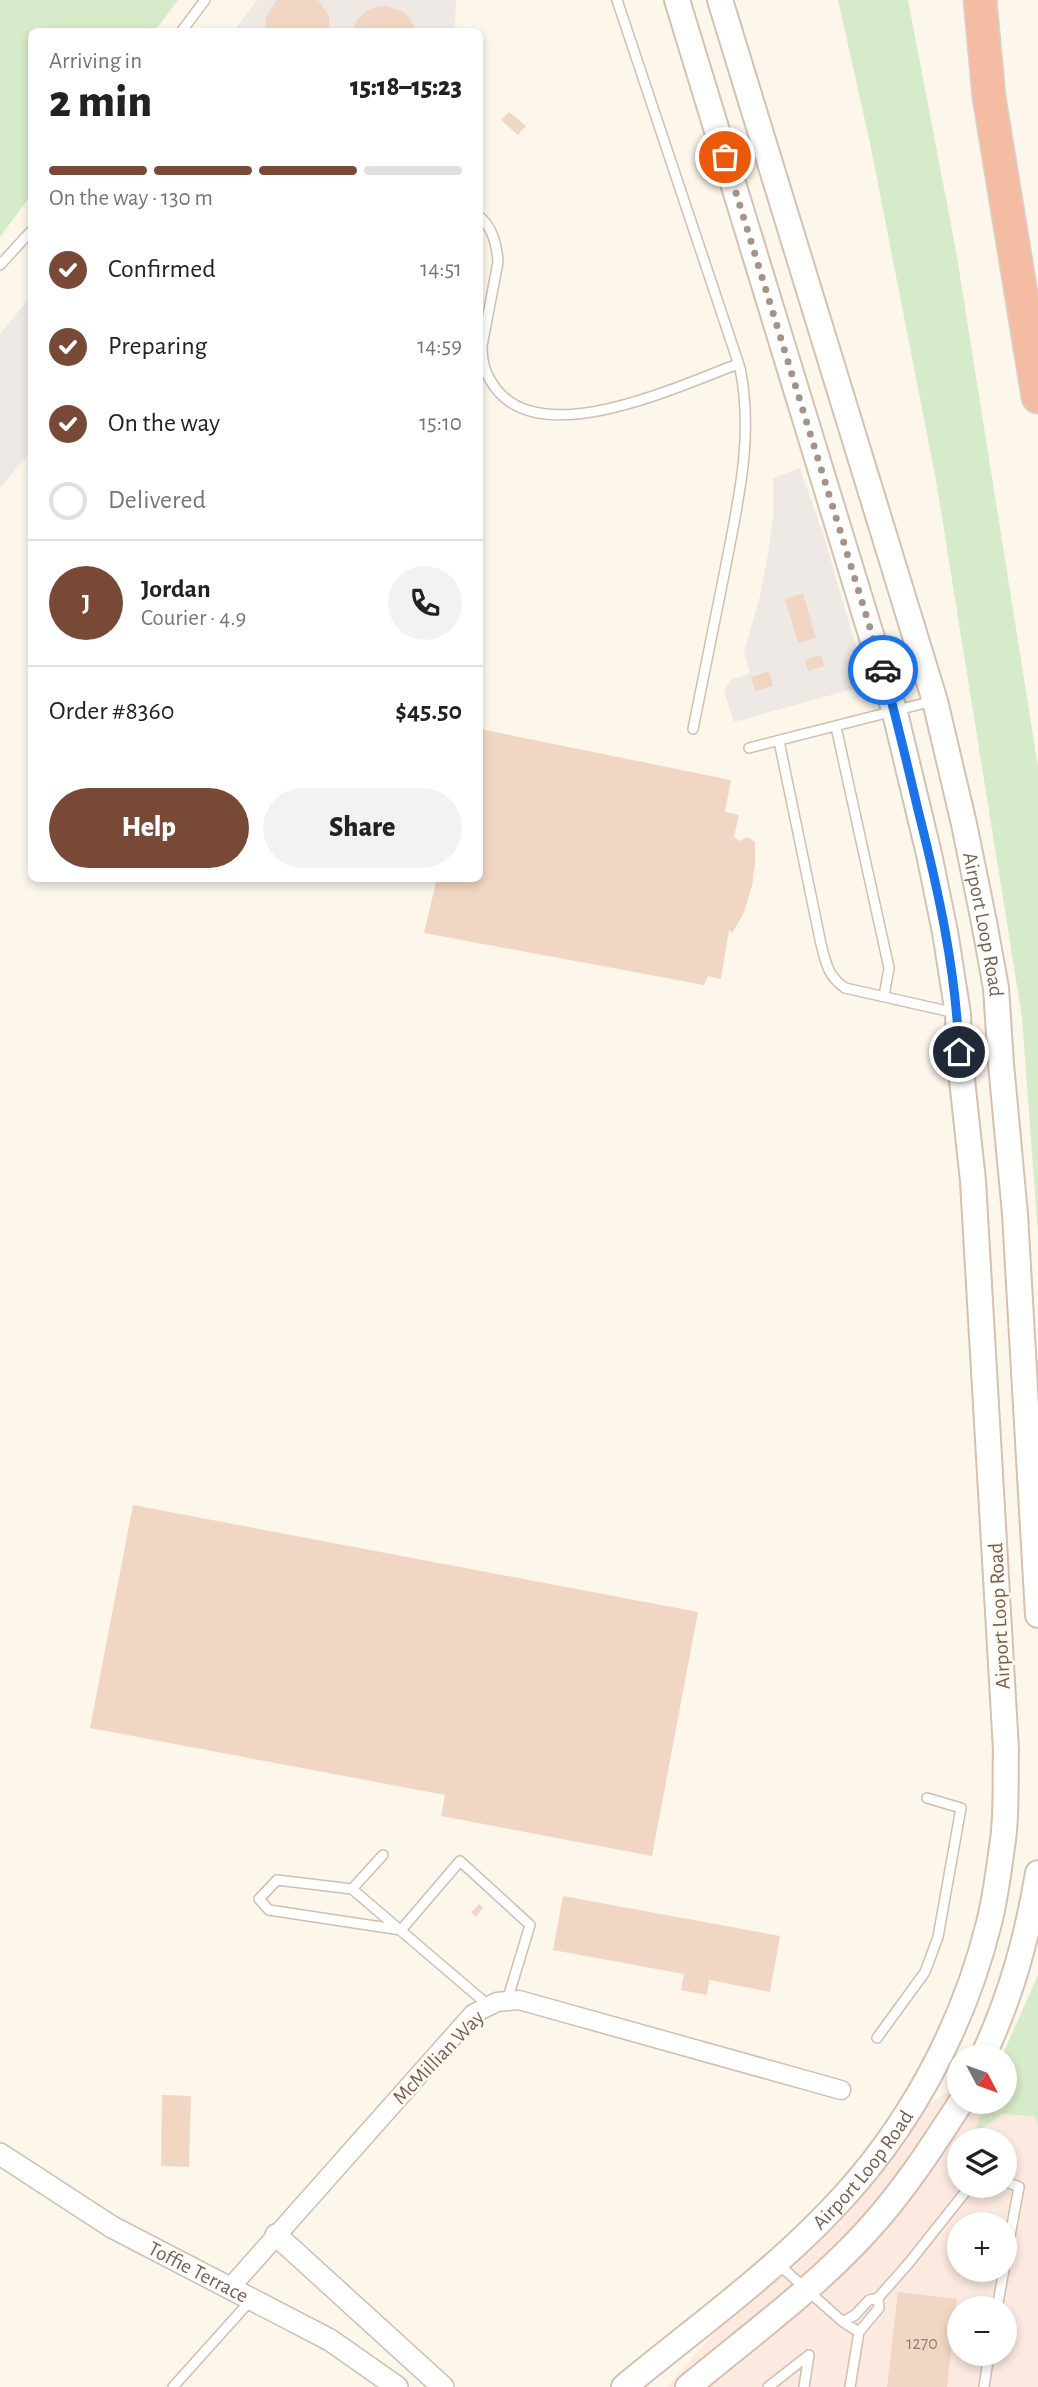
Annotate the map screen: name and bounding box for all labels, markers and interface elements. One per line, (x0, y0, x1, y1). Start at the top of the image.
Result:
text: Arriving in (49, 50, 142, 73)
text: 15:18–15:23 (350, 74, 462, 100)
text: 2 min (49, 79, 152, 125)
pin (695, 127, 755, 187)
icon: bag (706, 138, 744, 176)
text: On the way · 130 m (49, 187, 213, 210)
icon: check (49, 251, 87, 289)
text: Confirmed (108, 256, 216, 282)
text: 14:51 (420, 258, 462, 281)
icon: check (49, 328, 87, 366)
text: Preparing (108, 333, 207, 359)
text: 14:59 (417, 335, 462, 358)
icon: check (49, 405, 87, 443)
text: On the way (108, 410, 220, 436)
text: 15:10 (419, 412, 462, 435)
text: Delivered (108, 487, 206, 513)
button: phone (388, 566, 462, 640)
text: Jordan (141, 576, 211, 602)
text: J (82, 590, 90, 616)
text: Courier · 4.9 (141, 607, 246, 630)
courier (848, 635, 918, 705)
icon: car (864, 651, 902, 689)
text: Order #8360 (49, 698, 174, 724)
text: $45.50 (395, 698, 462, 724)
button: Help (49, 788, 249, 868)
button: Share (263, 788, 462, 868)
street label: Airport Loop Road (959, 850, 1007, 998)
pin (929, 1022, 989, 1082)
icon: home (940, 1033, 978, 1071)
street label: Airport Loop Road (985, 1542, 1014, 1690)
street label: McMillian Way (389, 2006, 488, 2108)
north arrow (947, 2044, 1017, 2114)
map controls (947, 2044, 1017, 2366)
street label: Airport Loop Road (809, 2106, 917, 2234)
button: layers (947, 2128, 1017, 2198)
button: + (947, 2212, 1017, 2282)
street label: Toffie Terrace (145, 2238, 252, 2307)
button: − (947, 2296, 1017, 2366)
house number: 1270 (906, 2335, 938, 2353)

